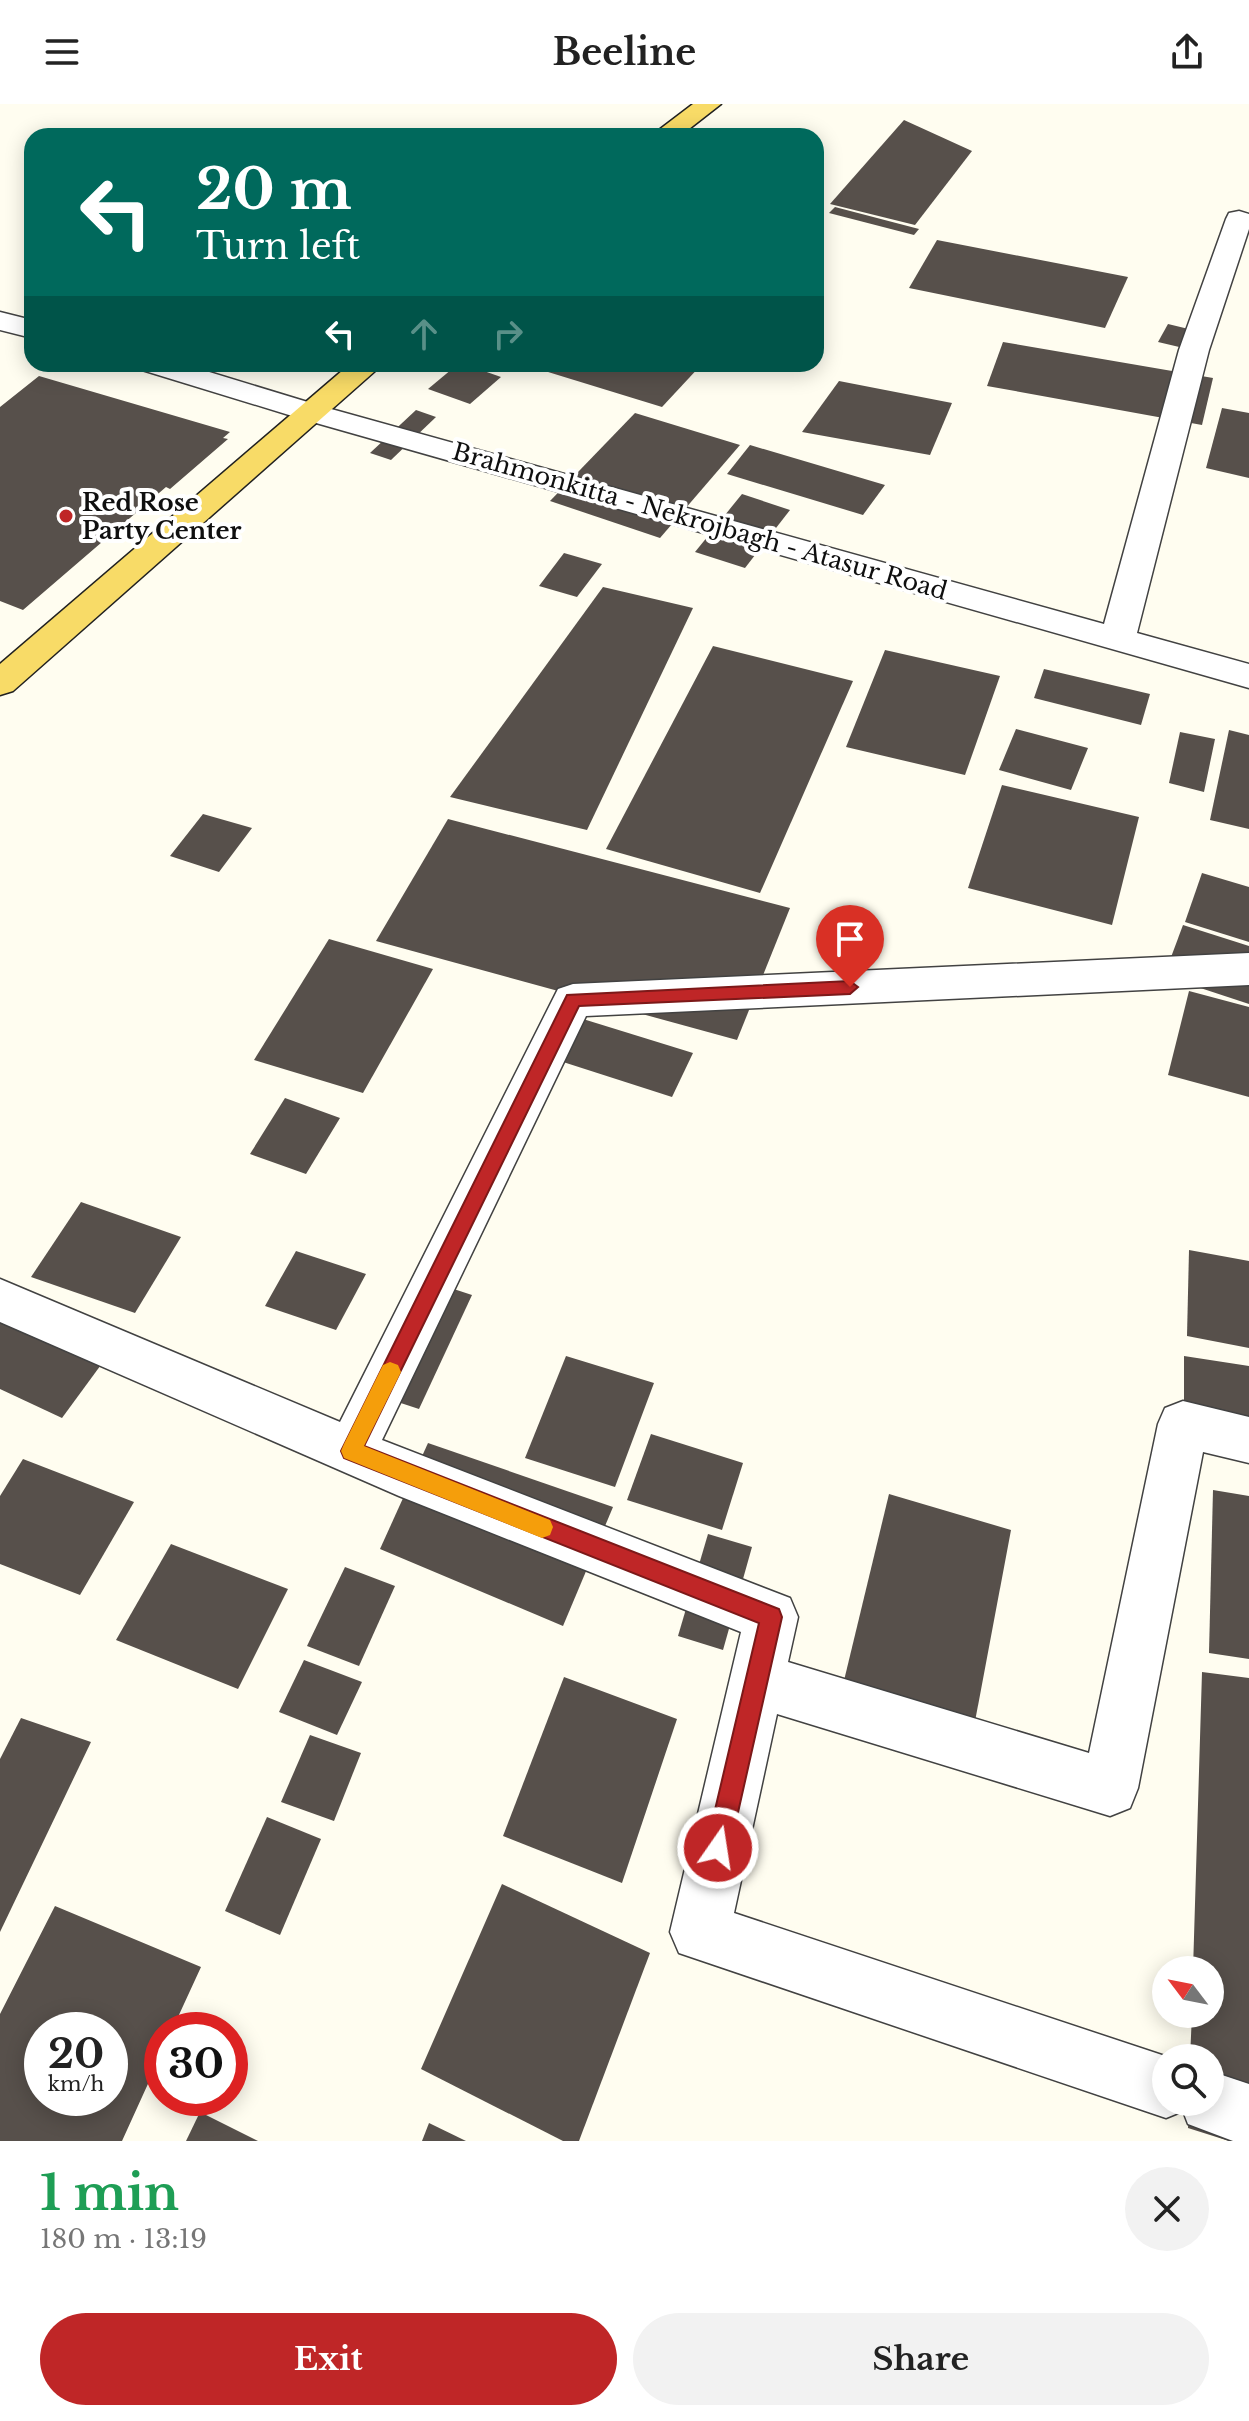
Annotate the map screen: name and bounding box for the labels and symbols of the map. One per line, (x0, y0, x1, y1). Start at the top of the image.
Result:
street label: Brahmonkitta - Nekrojbagh - Atasur Road (449, 436, 951, 606)
place label: Red Rose Party Center (82, 488, 241, 545)
marker: Red Rose Party Center (57, 507, 75, 525)
pin (816, 905, 884, 987)
position arrow (676, 1806, 760, 1890)
north arrow (1152, 1956, 1224, 2028)
speed limit sign: 30 (144, 2012, 248, 2116)

